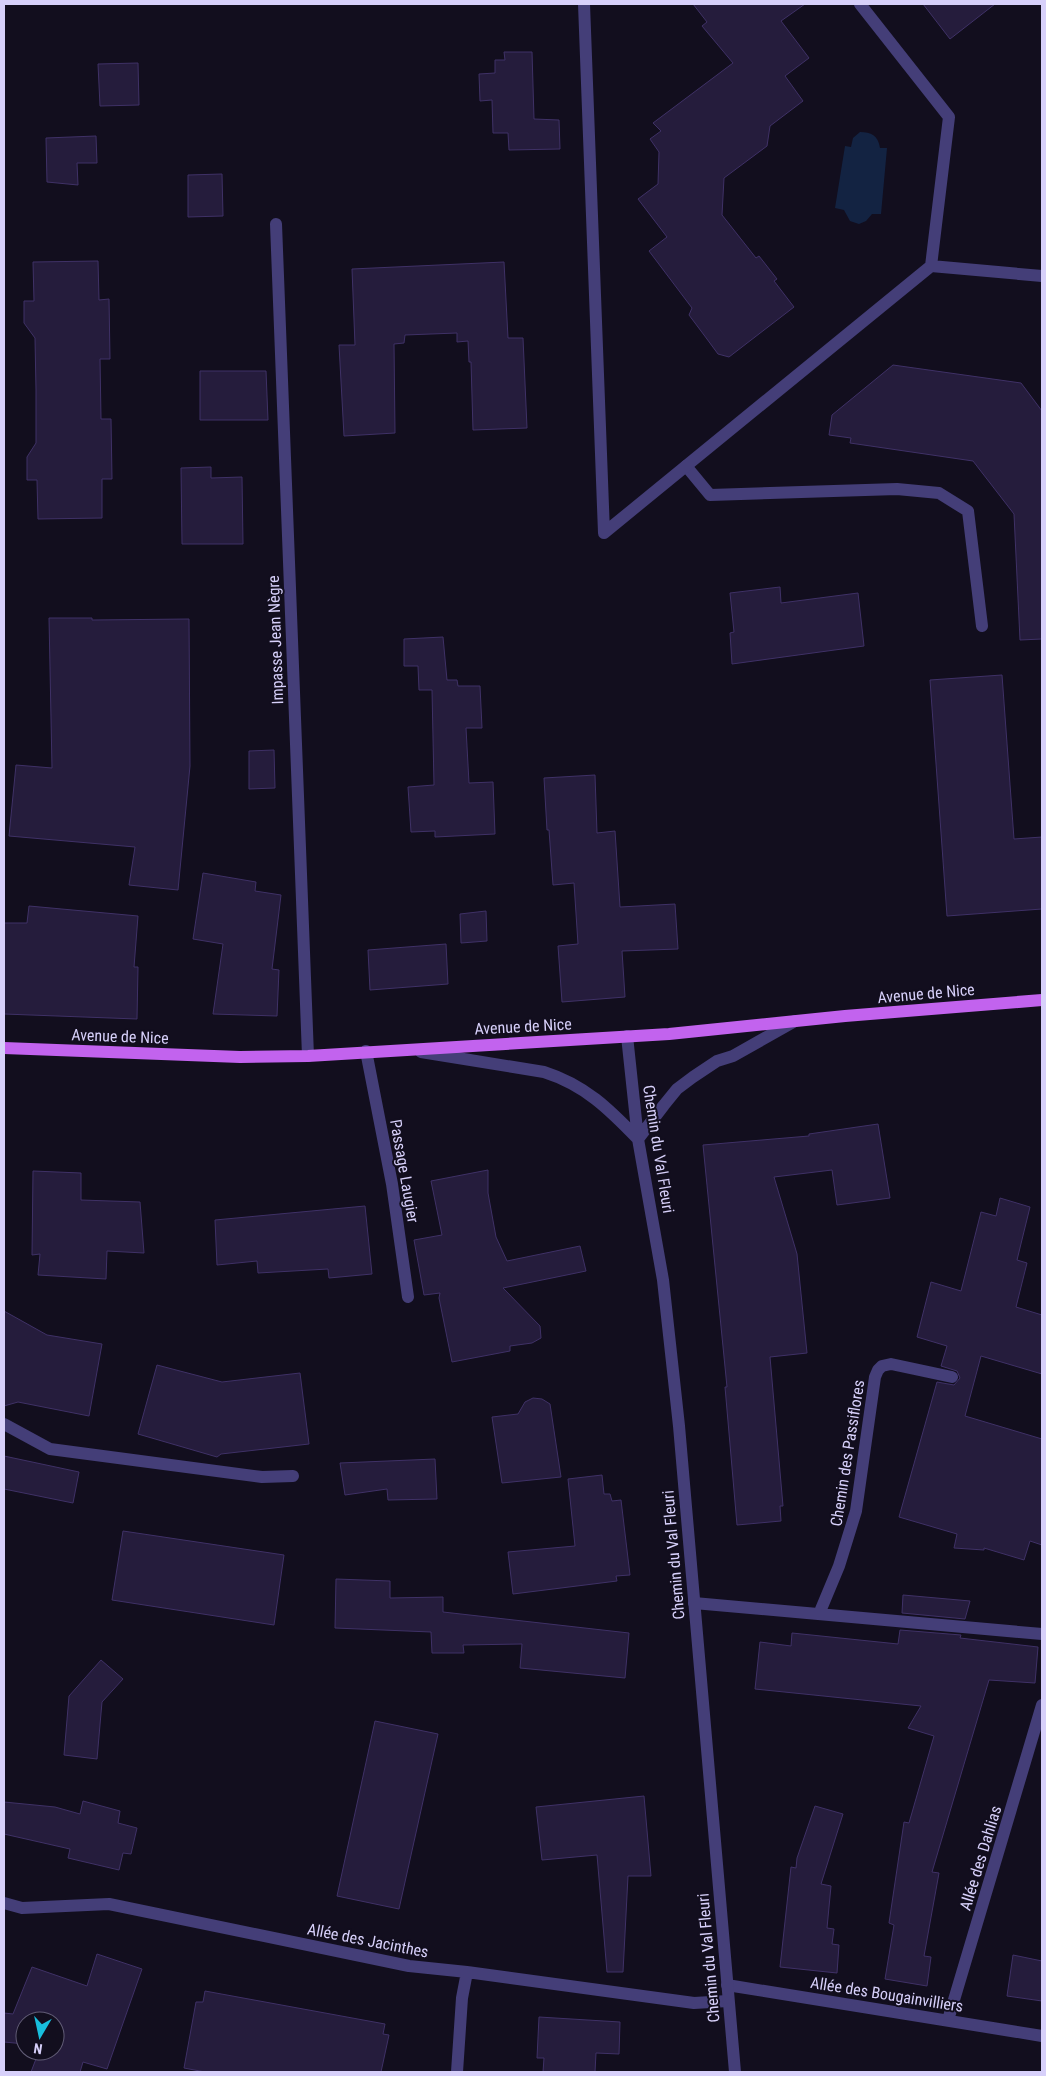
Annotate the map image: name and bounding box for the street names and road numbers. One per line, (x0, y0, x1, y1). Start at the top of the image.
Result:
street label: Impasse Jean Nègre (264, 575, 287, 705)
street label: Avenue de Nice (877, 980, 975, 1007)
street label: Avenue de Nice (474, 1014, 572, 1039)
street label: Avenue de Nice (71, 1025, 169, 1048)
street label: Chemin du Val Fleuri (639, 1084, 678, 1215)
street label: Passage Laugier (386, 1118, 423, 1224)
street label: Chemin des Passiflores (827, 1378, 868, 1528)
street label: Chemin du Val Fleuri (658, 1490, 689, 1620)
street label: Allée des Dahlias (956, 1803, 1005, 1913)
street label: Chemin du Val Fleuri (693, 1893, 724, 2023)
street label: Allée des Jacinthes (306, 1919, 430, 1962)
street label: Allée des Bougainvilliers (809, 1973, 965, 2016)

